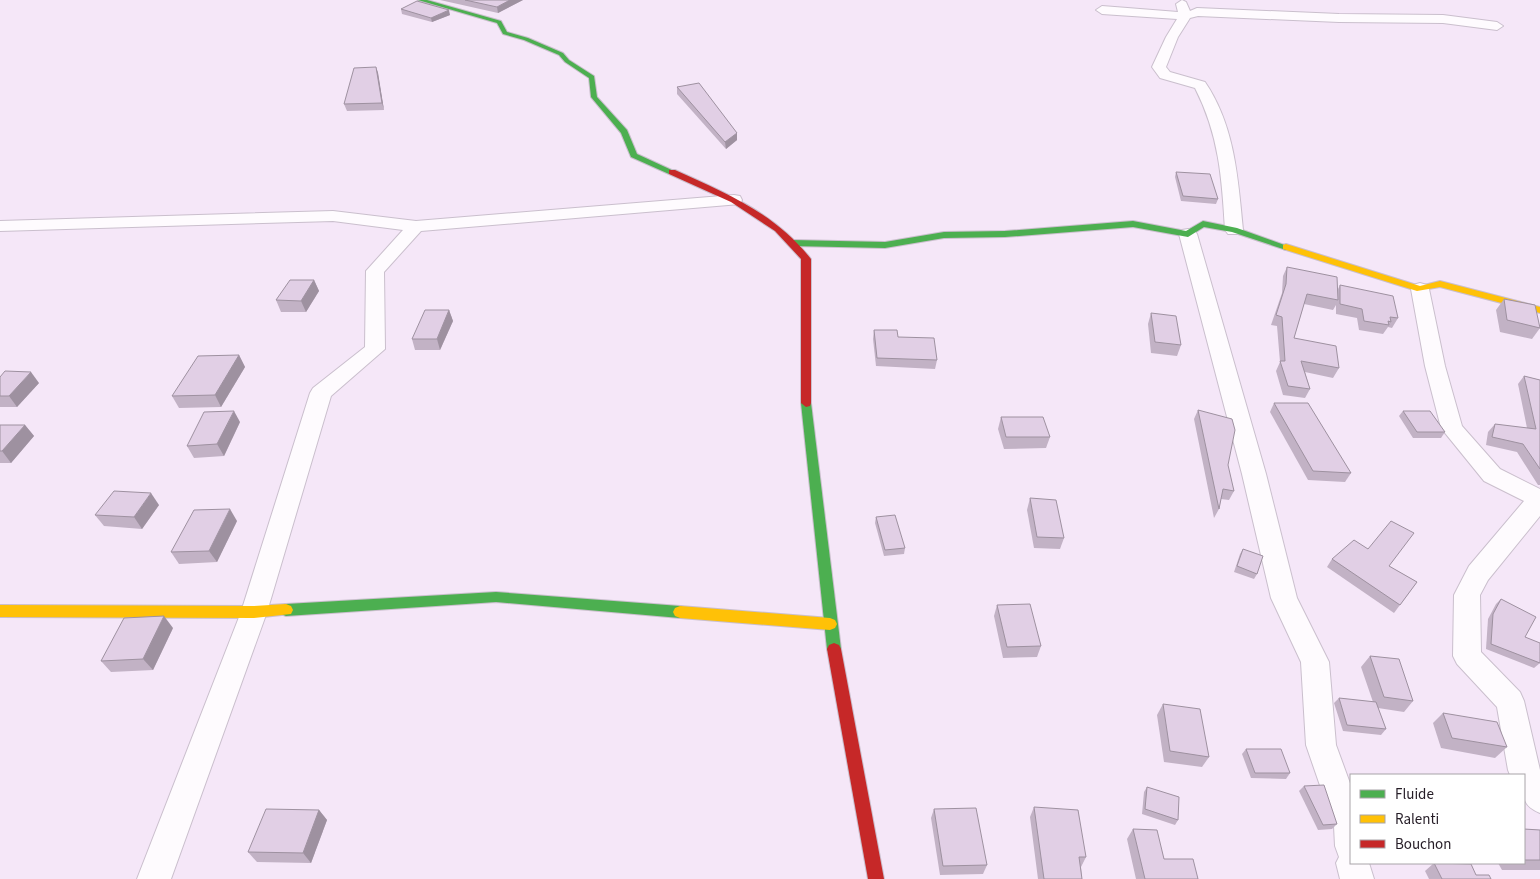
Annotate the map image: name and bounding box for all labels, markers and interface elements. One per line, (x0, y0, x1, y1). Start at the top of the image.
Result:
legend (1350, 774, 1525, 864)
text: Fluide (1395, 784, 1434, 805)
text: Ralenti (1395, 809, 1439, 830)
text: Bouchon (1395, 834, 1451, 855)

